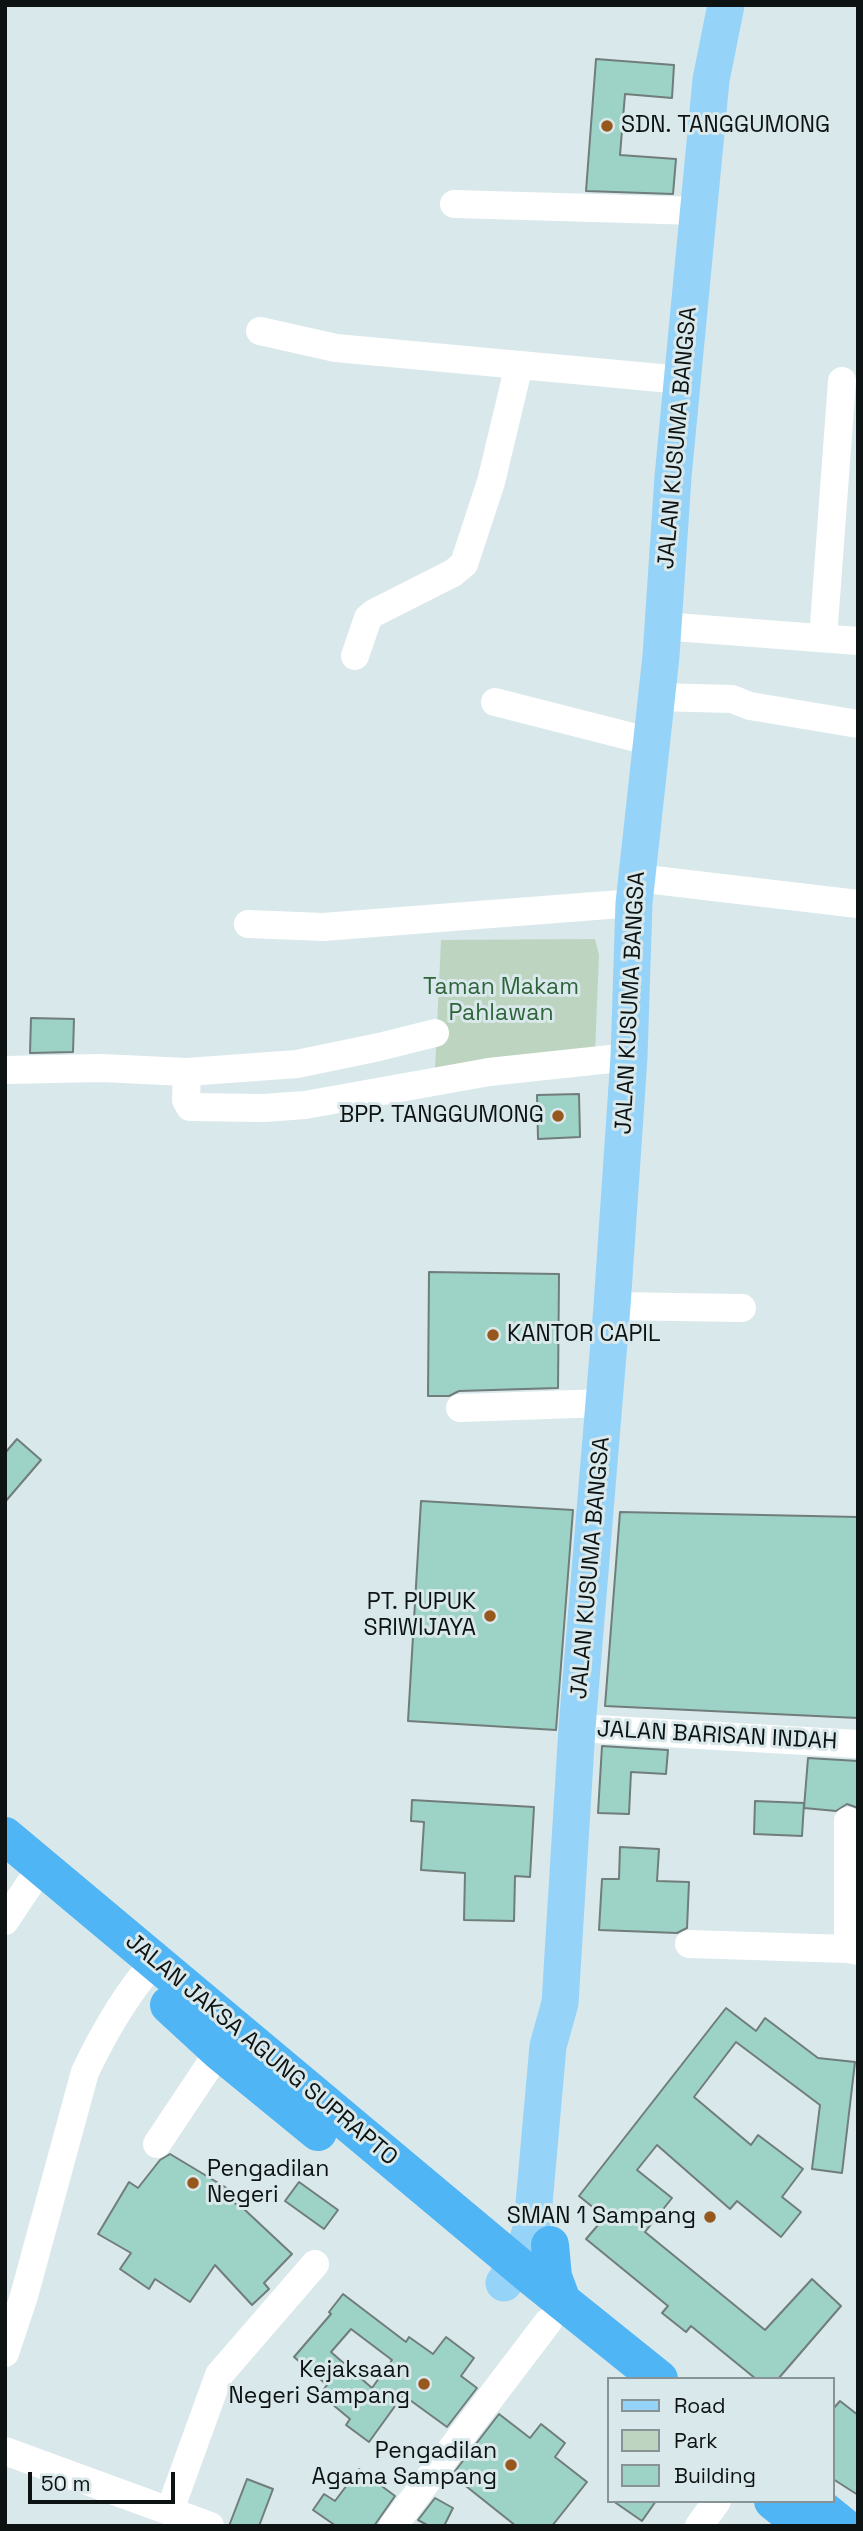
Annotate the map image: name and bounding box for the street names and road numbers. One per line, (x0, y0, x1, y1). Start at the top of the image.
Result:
street label: JALAN KUSUMA BANGSA (653, 306, 703, 570)
street label: JALAN KUSUMA BANGSA (610, 871, 652, 1135)
street label: JALAN KUSUMA BANGSA (566, 1436, 616, 1700)
street label: JALAN BARISAN INDAH (596, 1716, 838, 1756)
street label: JALAN JAKSA AGUNG SUPRAPTO (119, 1928, 403, 2172)

